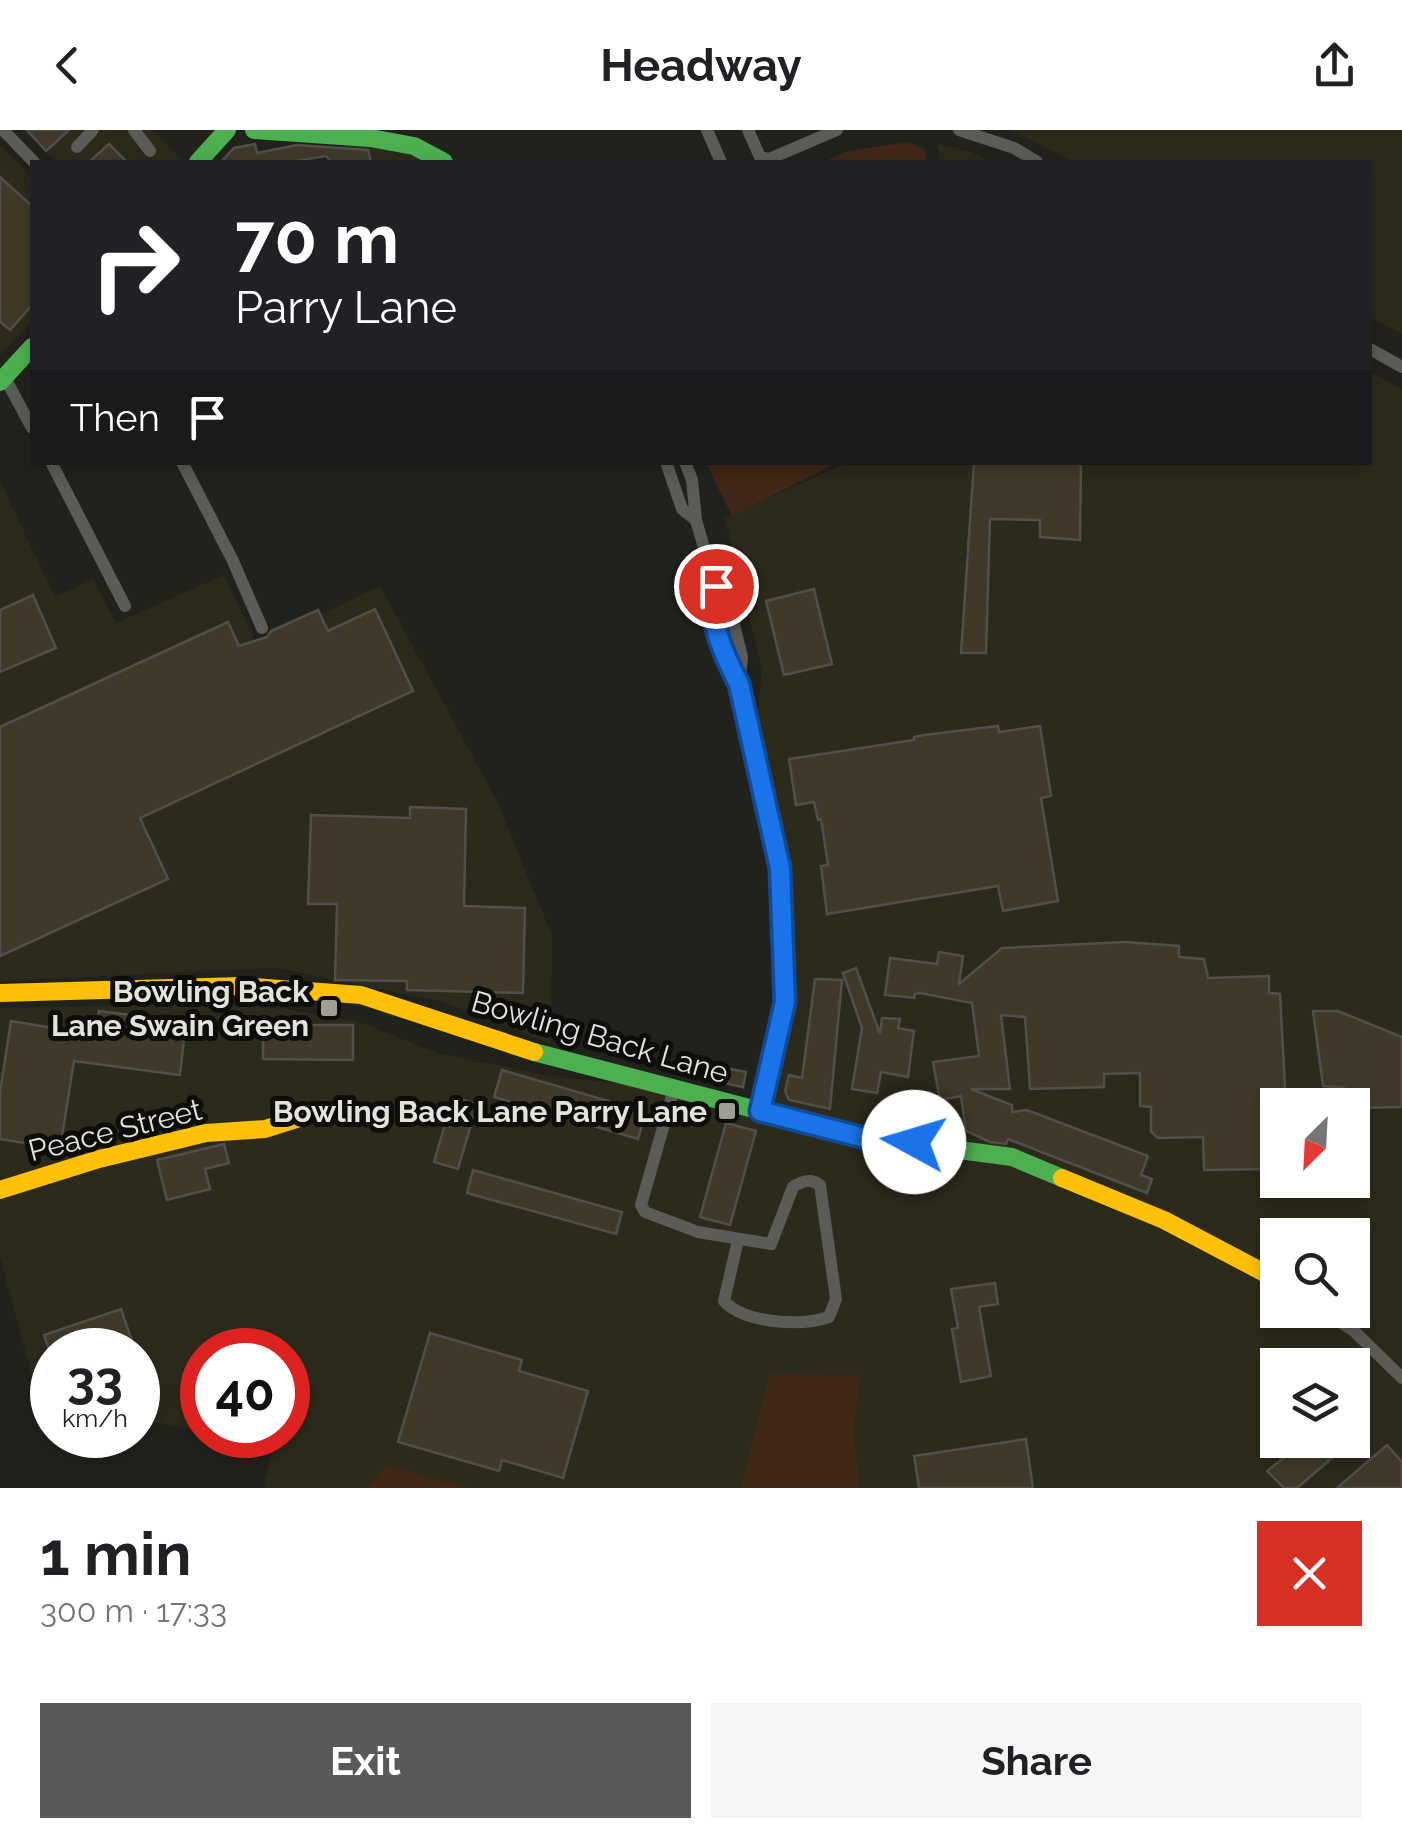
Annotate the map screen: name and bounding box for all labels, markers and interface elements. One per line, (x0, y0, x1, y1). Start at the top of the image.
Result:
icon: back (40, 38, 95, 93)
icon: share (1307, 38, 1362, 93)
text: Headway (600, 39, 802, 92)
text: 70 m (235, 197, 399, 279)
icon: right (70, 200, 200, 330)
text: Parry Lane (235, 281, 457, 334)
icon: arrive (180, 390, 235, 445)
text: Then (70, 395, 160, 440)
pin (674, 544, 759, 629)
icon: arrive (689, 559, 744, 614)
place label: Bowling Back Lane Swain Green (51, 974, 309, 1043)
street label: Bowling Back Lane (468, 984, 732, 1090)
marker: Bowling Back Lane Swain Green (318, 997, 340, 1019)
north arrow (1260, 1088, 1370, 1198)
map controls (1260, 1088, 1370, 1458)
position arrow (862, 1090, 966, 1194)
street label: Peace Street (25, 1092, 205, 1168)
place label: Bowling Back Lane Parry Lane (273, 1094, 707, 1129)
marker: Bowling Back Lane Parry Lane (716, 1100, 738, 1122)
button: search (1260, 1218, 1370, 1328)
speed limit sign: 40 (180, 1328, 310, 1458)
button: layers (1260, 1348, 1370, 1458)
text: 33 (67, 1351, 123, 1410)
text: km/h (62, 1403, 128, 1433)
text: 1 min (40, 1519, 191, 1589)
button: close (1257, 1521, 1362, 1626)
text: 300 m · 17:33 (40, 1592, 227, 1629)
button: Exit (40, 1703, 691, 1818)
button: Share (711, 1703, 1362, 1818)

